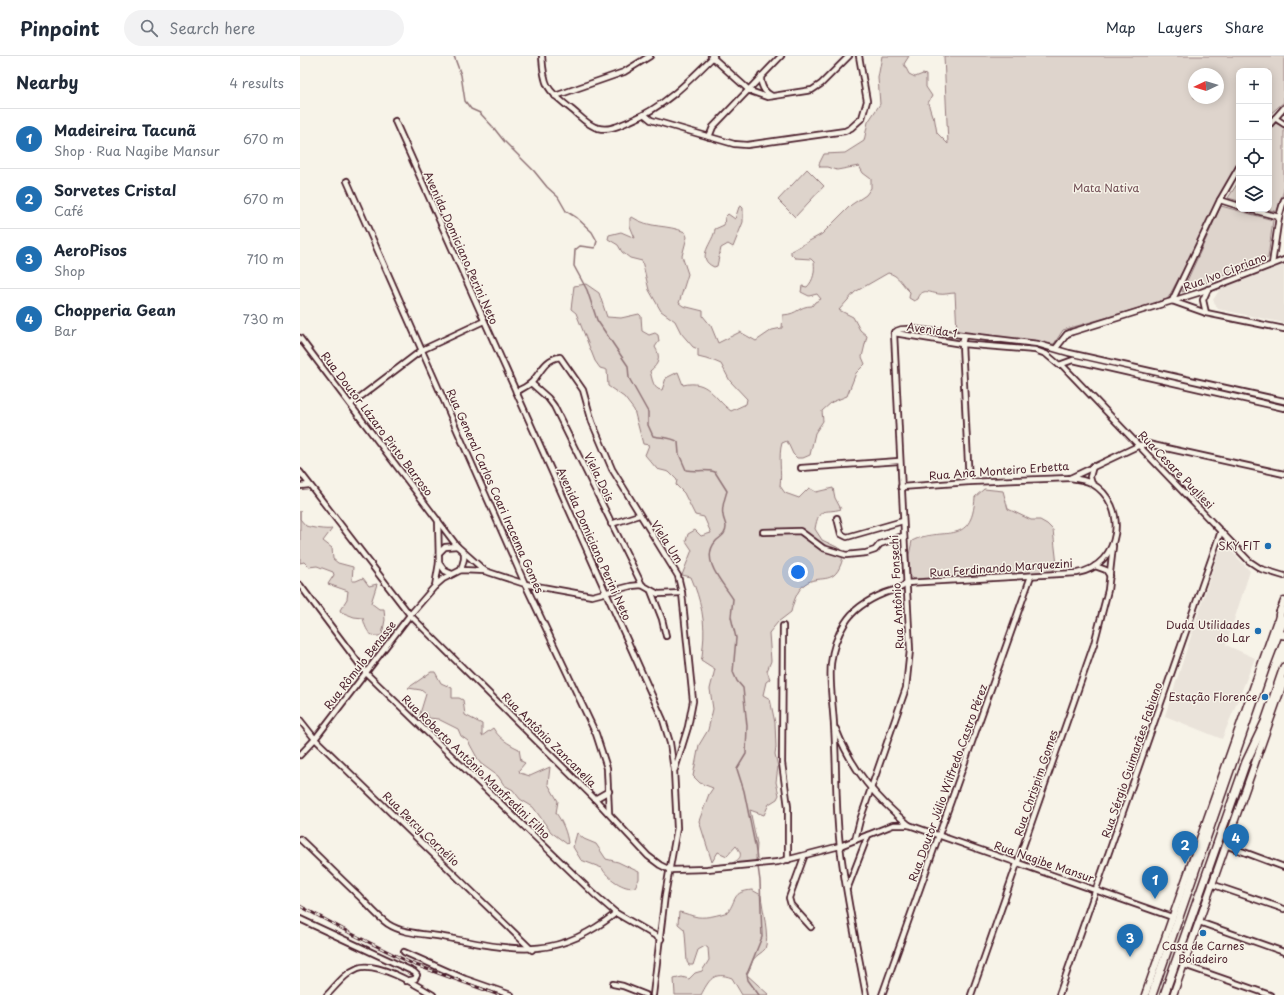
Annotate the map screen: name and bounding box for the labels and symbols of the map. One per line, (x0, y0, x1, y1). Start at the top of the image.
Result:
north arrow (1188, 68, 1224, 104)
street label: Avenida Domiciano Perini Neto (420, 169, 503, 327)
park label: Mata Nativa (1073, 179, 1139, 196)
street label: Rua Ivo Cipriano (1181, 248, 1269, 295)
street label: Avenida 1 (906, 318, 958, 341)
street label: Rua Doutor Lázaro Pinto Barroso (317, 348, 437, 499)
street label: Rua General Carlos Coari Iracema Gomes (443, 386, 548, 596)
street label: Rua Cesare Pugliesi (1135, 427, 1218, 513)
street label: Viela Dois (580, 449, 619, 504)
street label: Rua Ana Monteiro Erbetta (928, 457, 1070, 484)
street label: Avenida Domiciano Perini Neto (553, 465, 636, 623)
street label: Viela Um (647, 517, 688, 566)
street label: Rua Antônio Fonsechi (885, 534, 908, 650)
place label: SKY FIT (1218, 537, 1261, 554)
marker: SKY FIT (1263, 541, 1273, 551)
street label: Rua Ferdinando Marquezini (929, 554, 1073, 581)
your location (788, 562, 808, 582)
street label: Rua Rômulo Benasse (319, 616, 400, 713)
place label: Duda Utilidades do Lar (1166, 616, 1250, 646)
marker: Duda Utilidades do Lar (1253, 626, 1263, 636)
street label: Rua Sérgio Guimarães Fabiano (1097, 680, 1166, 840)
street label: Rua Doutor Júlio Wilfredo Castro Pérez (904, 682, 991, 884)
street label: Rua Antônio Zancanella (498, 688, 601, 791)
place label: Estação Florence (1168, 688, 1257, 705)
street label: Rua Roberto Antônio Manfredini Filho (398, 691, 555, 843)
marker: Estação Florence (1260, 692, 1270, 702)
street label: Rua Chrispim Gomes (1009, 727, 1062, 838)
street label: Rua Percy Cornélio (379, 787, 464, 870)
pin: 4 (1223, 824, 1249, 857)
pin: 2 (1172, 831, 1198, 864)
street label: Rua Nagibe Mansur (992, 836, 1097, 887)
pin: 1 (1142, 866, 1168, 899)
pin: 3 (1117, 924, 1143, 957)
marker: Casa de Carnes Boiadeiro (1198, 928, 1208, 938)
place label: Casa de Carnes Boiadeiro (1162, 937, 1244, 967)

